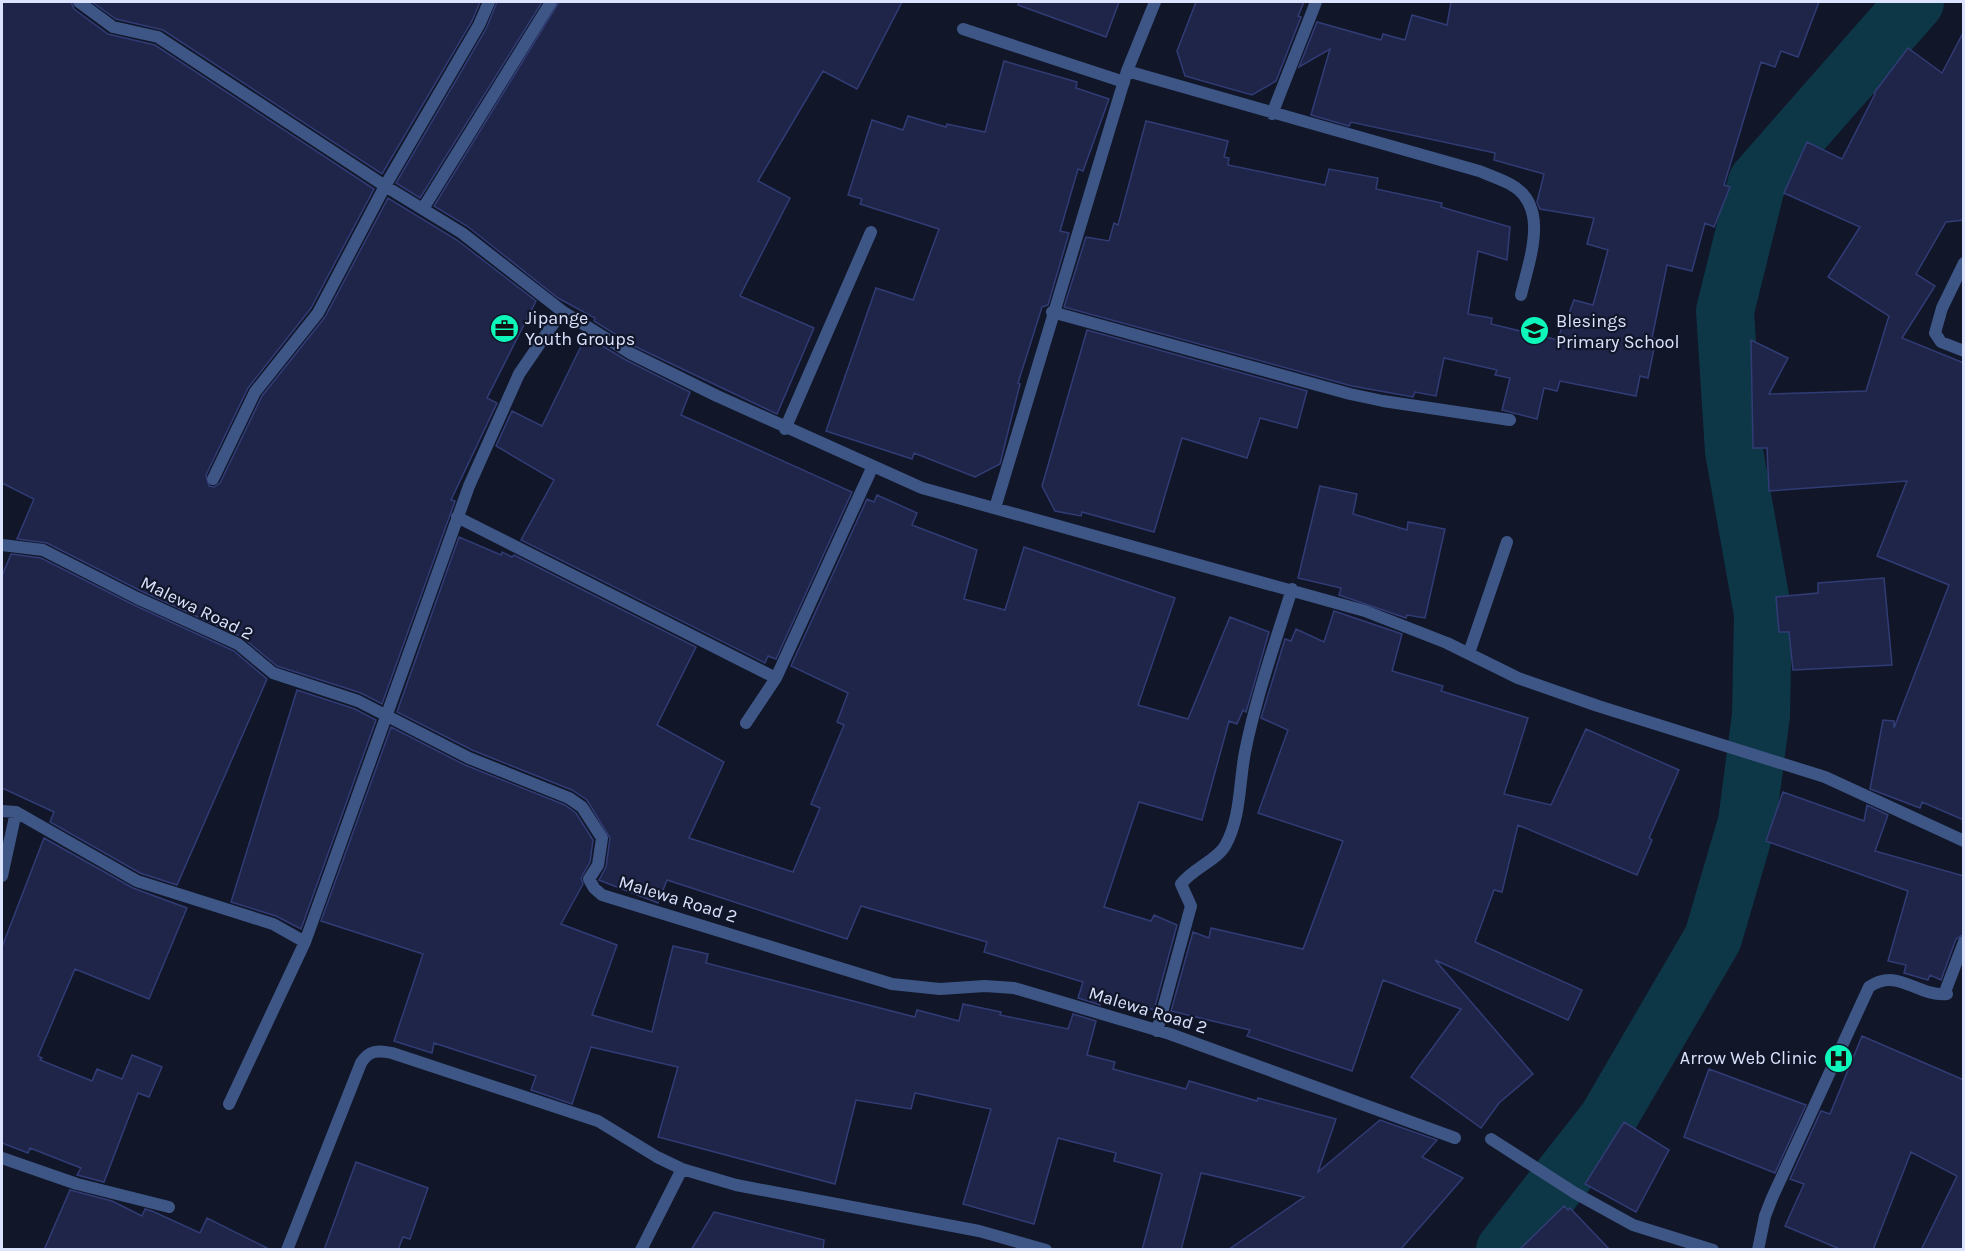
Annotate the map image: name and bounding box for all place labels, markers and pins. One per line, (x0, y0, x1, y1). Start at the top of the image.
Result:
place label: Jipange Youth Groups (525, 307, 635, 350)
place label: Blesings Primary School (1556, 310, 1680, 353)
office icon: Jipange Youth Groups (488, 312, 520, 344)
school or university icon: Blesings Primary School (1519, 315, 1551, 347)
hospital icon: Arrow Web Clinic (1822, 1042, 1854, 1074)
place label: Arrow Web Clinic (1680, 1047, 1817, 1069)

